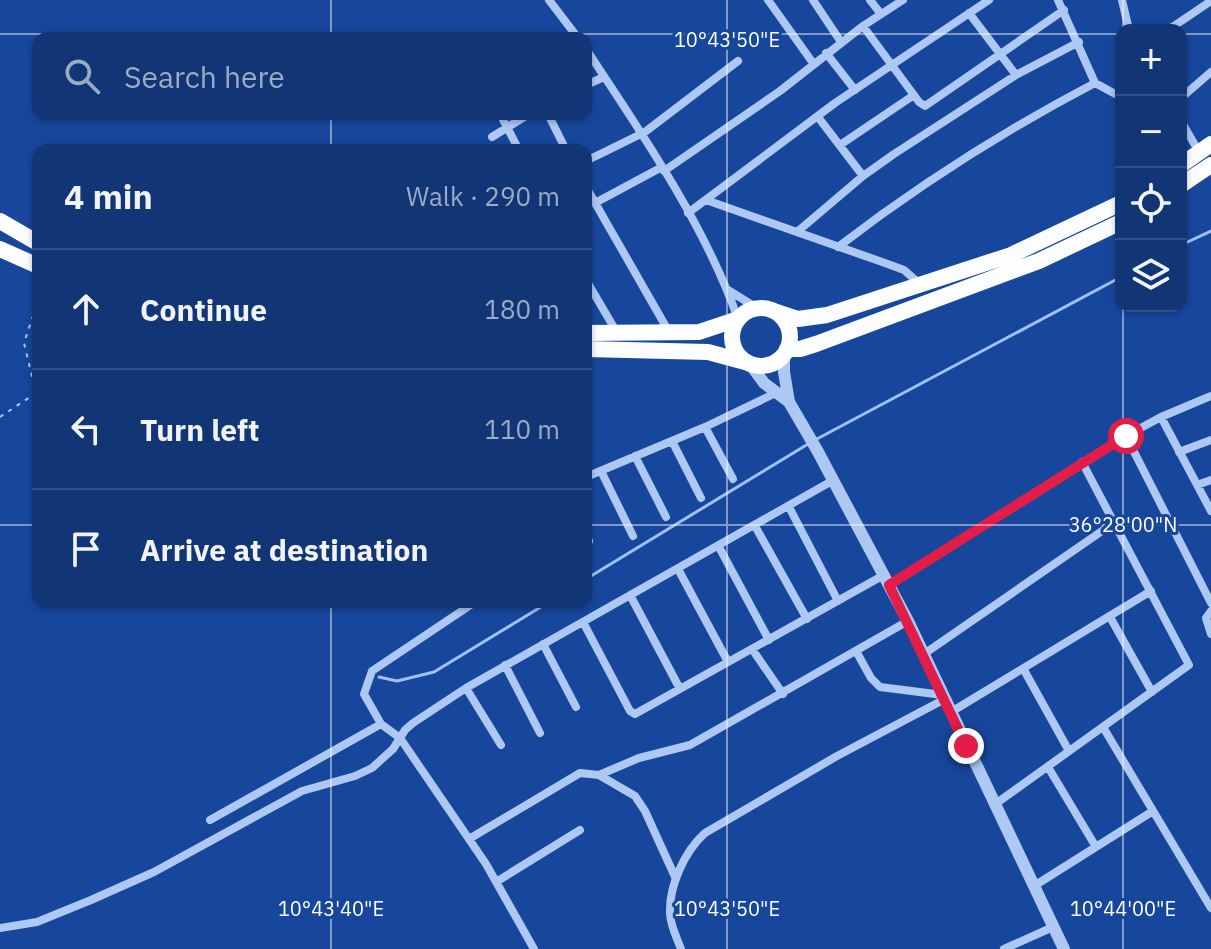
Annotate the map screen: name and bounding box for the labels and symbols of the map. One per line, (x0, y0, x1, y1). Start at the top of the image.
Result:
text: 10°43'50"E (674, 26, 780, 53)
route start (1108, 418, 1144, 454)
text: 36°28'00"N (1069, 511, 1177, 538)
route end (948, 728, 984, 764)
text: 10°43'40"E (278, 895, 384, 922)
text: 10°43'50"E (674, 895, 780, 922)
text: 10°44'00"E (1070, 895, 1176, 922)

